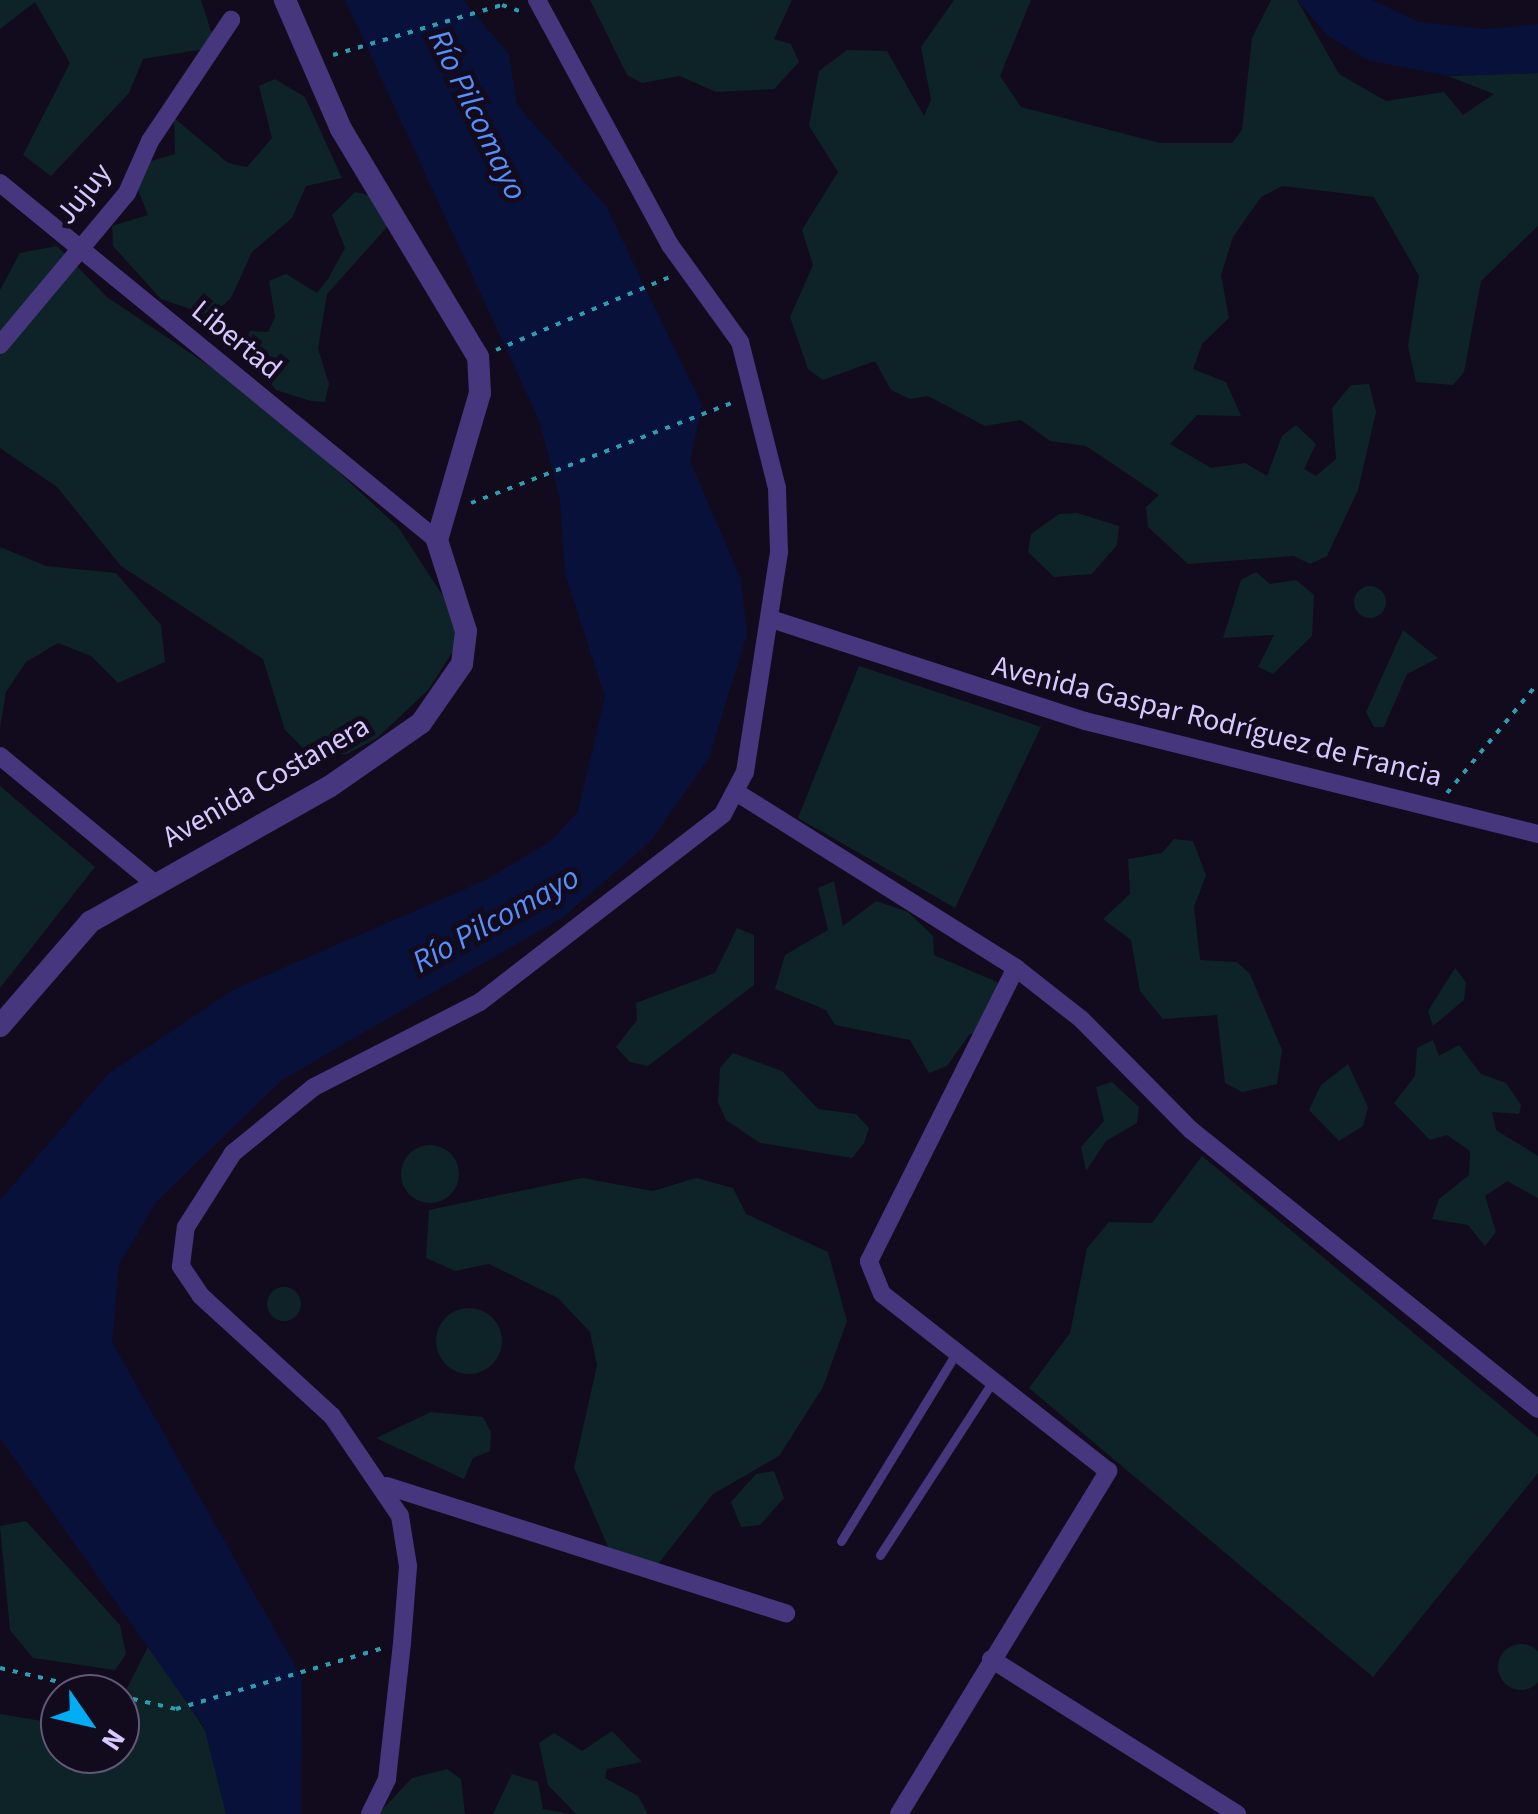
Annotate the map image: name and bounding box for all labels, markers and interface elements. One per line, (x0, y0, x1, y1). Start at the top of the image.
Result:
water label: Río Pilcomayo (419, 24, 535, 206)
street label: Jujuy (48, 156, 120, 232)
street label: Libertad (184, 293, 288, 387)
street label: Avenida Gaspar Rodríguez de Francia (988, 649, 1446, 795)
street label: Avenida Costanera (156, 708, 376, 856)
water label: Río Pilcomayo (406, 858, 586, 982)
north arrow (40, 1674, 140, 1774)
text: N (91, 1721, 135, 1759)

